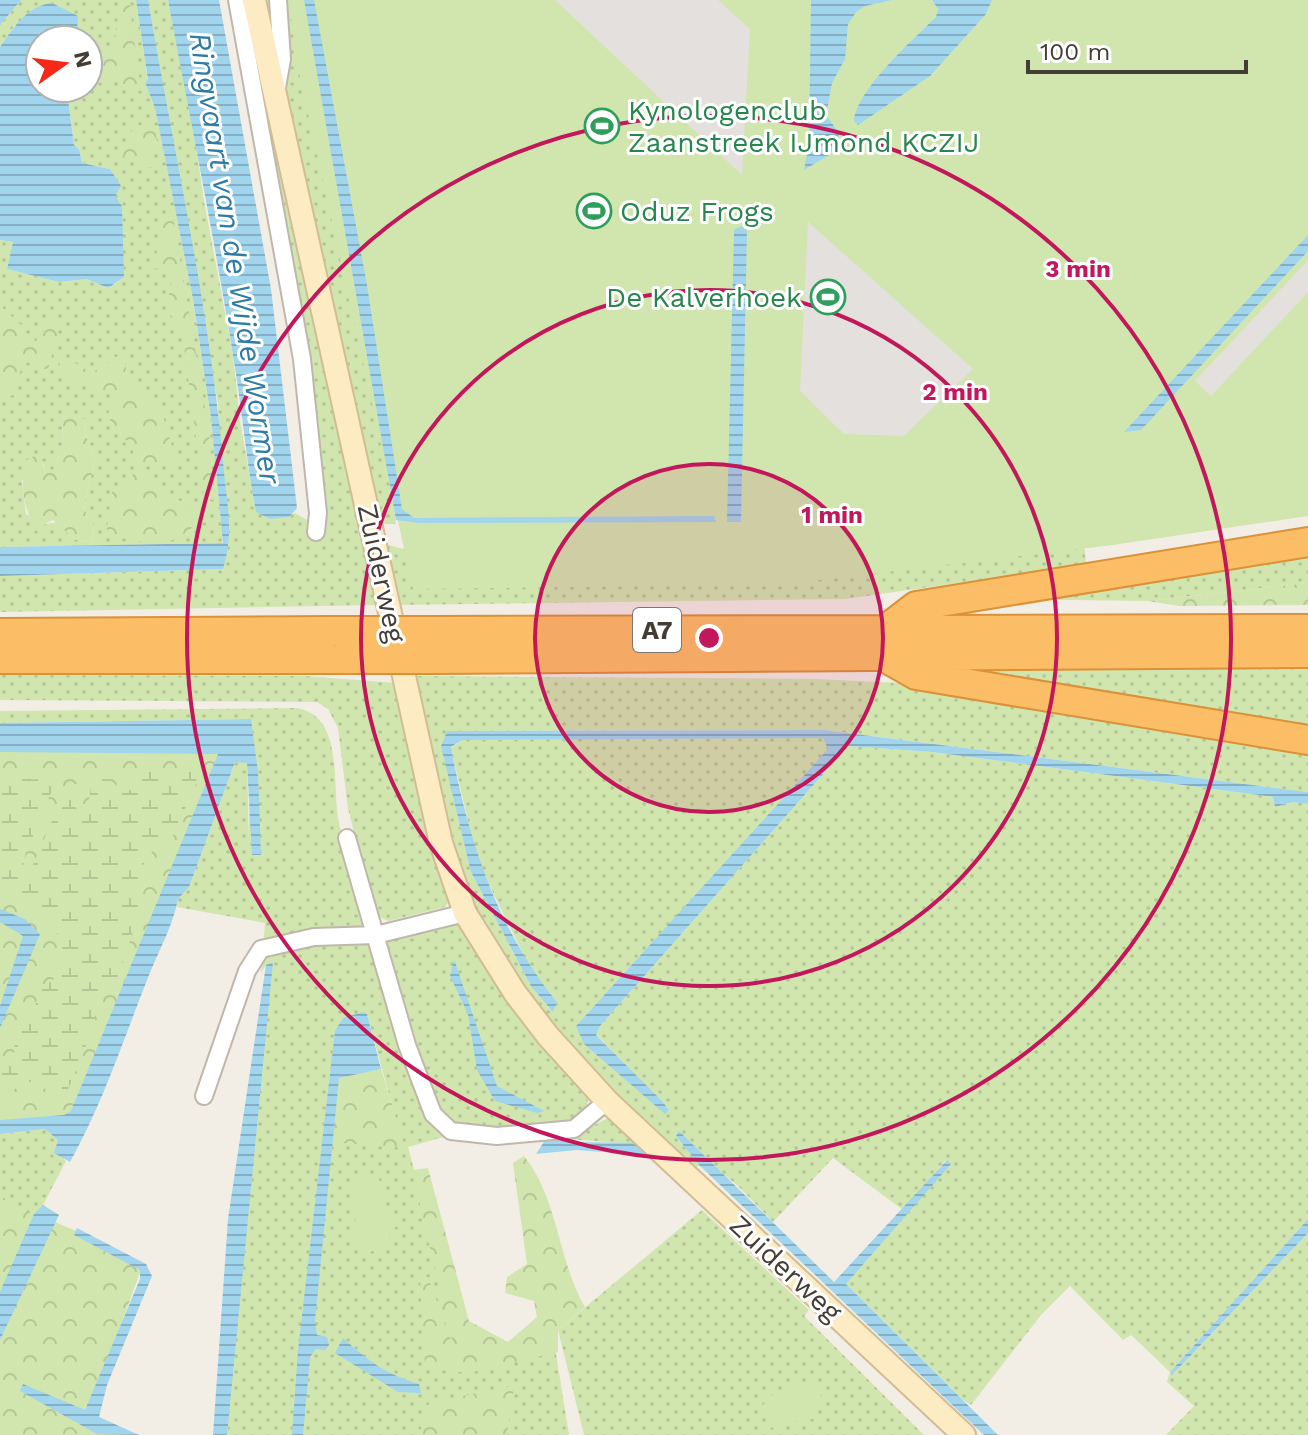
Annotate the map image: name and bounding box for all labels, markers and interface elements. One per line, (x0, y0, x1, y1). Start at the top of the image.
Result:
north arrow (24, 24, 104, 104)
scale bar (1028, 24, 1246, 74)
water label: Ringvaart van de Wijde Wormer (182, 30, 289, 488)
text: 100 m (1040, 38, 1110, 66)
text: N (69, 48, 97, 70)
place label: Kynologenclub Zaanstreek IJmond KCZIJ (628, 94, 980, 159)
sports icon: Kynologenclub Zaanstreek IJmond KCZIJ (583, 107, 621, 145)
sports icon: Oduz Frogs (575, 192, 613, 230)
place label: Oduz Frogs (620, 195, 774, 228)
text: 3 min (1045, 255, 1111, 283)
sports icon: De Kalverhoek (809, 278, 847, 316)
place label: De Kalverhoek (606, 281, 802, 314)
text: 2 min (922, 378, 988, 406)
street label: Zuiderweg (351, 501, 412, 646)
text: 1 min (801, 501, 863, 529)
road number: A7 (633, 608, 681, 652)
centre of rings (695, 624, 723, 652)
street label: Zuiderweg (723, 1208, 849, 1329)

